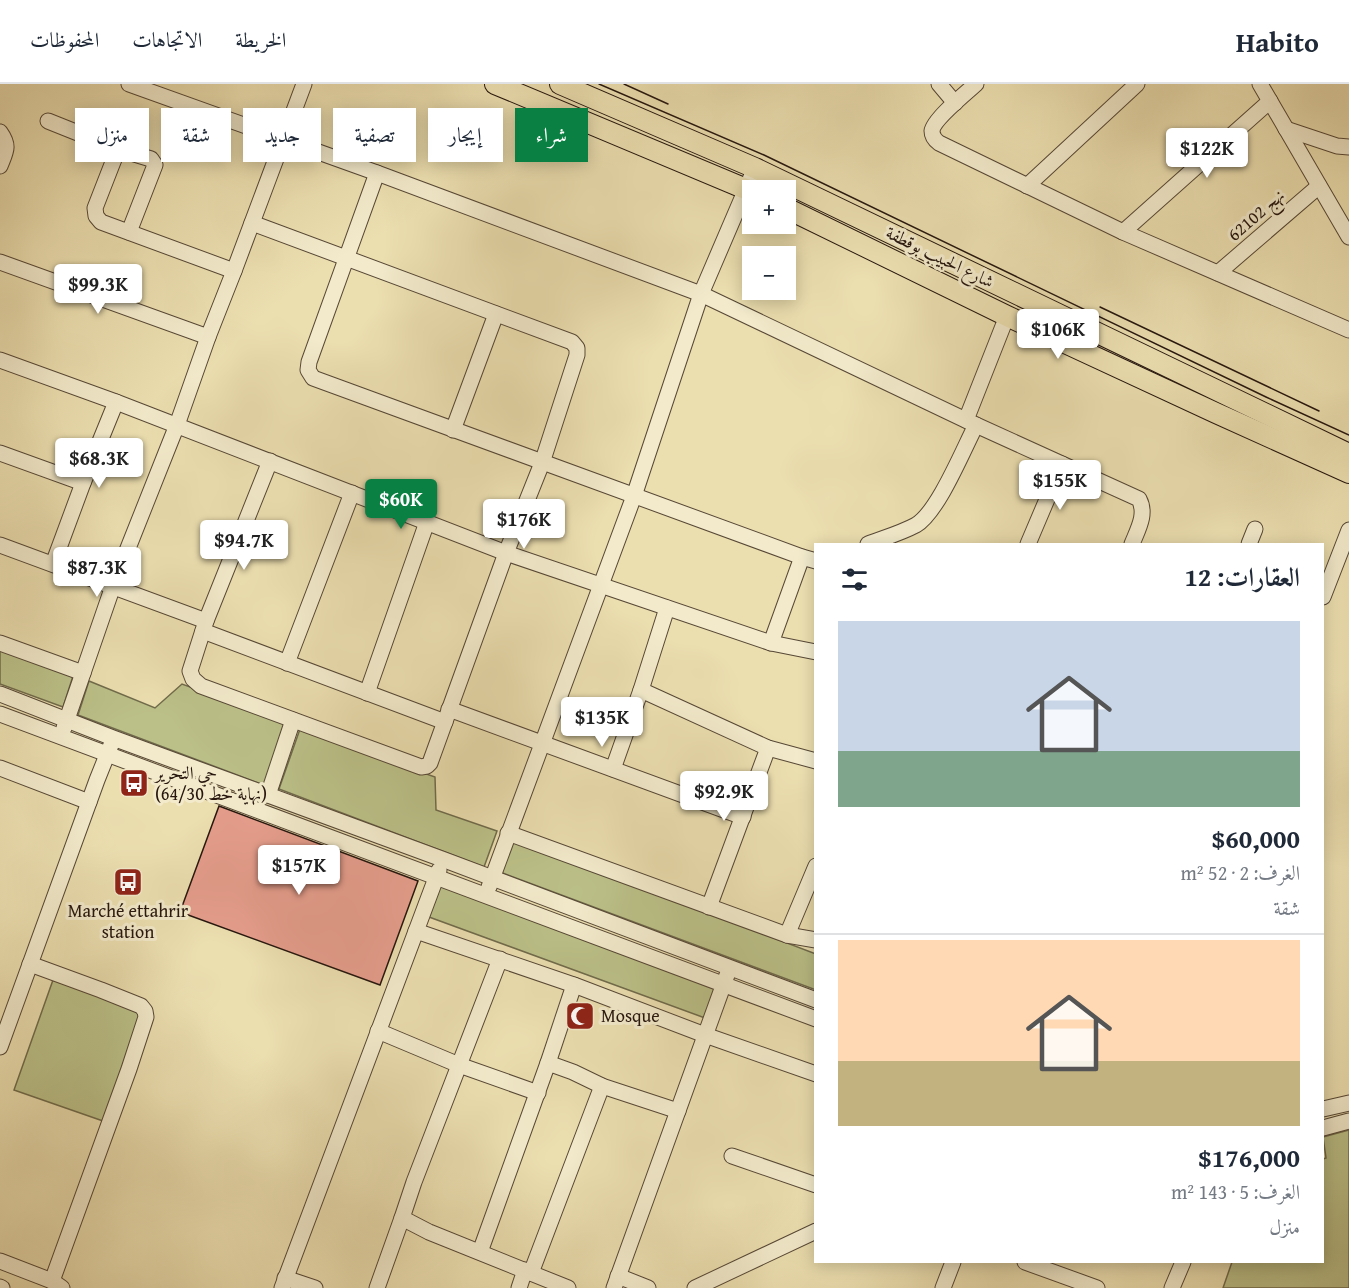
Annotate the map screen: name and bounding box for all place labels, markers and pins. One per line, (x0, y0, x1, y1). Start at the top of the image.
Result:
pin: $122K (1165, 128, 1249, 179)
pin: $99.3K (49, 264, 147, 315)
pin: $106K (1016, 309, 1100, 360)
pin: $68.3K (50, 438, 148, 489)
pin: $155K (1018, 460, 1102, 511)
pin: $60K (365, 479, 437, 530)
pin: $176K (482, 499, 566, 550)
pin: $94.7K (195, 520, 293, 571)
pin: $87.3K (48, 547, 146, 598)
pin: $135K (560, 697, 644, 748)
place label: حي التحرير (نهاية خط 64/30) (153, 759, 267, 807)
bus stop icon: حي التحرير (نهاية خط 64/30) (118, 767, 150, 799)
pin: $92.9K (675, 771, 773, 822)
pin: $157K (257, 845, 341, 896)
bus stop icon: Marché ettahrir station (112, 866, 144, 898)
place label: Marché ettahrir station (68, 897, 189, 945)
mosque icon: Mosque (564, 1000, 596, 1032)
place label: Mosque (601, 1002, 660, 1029)

